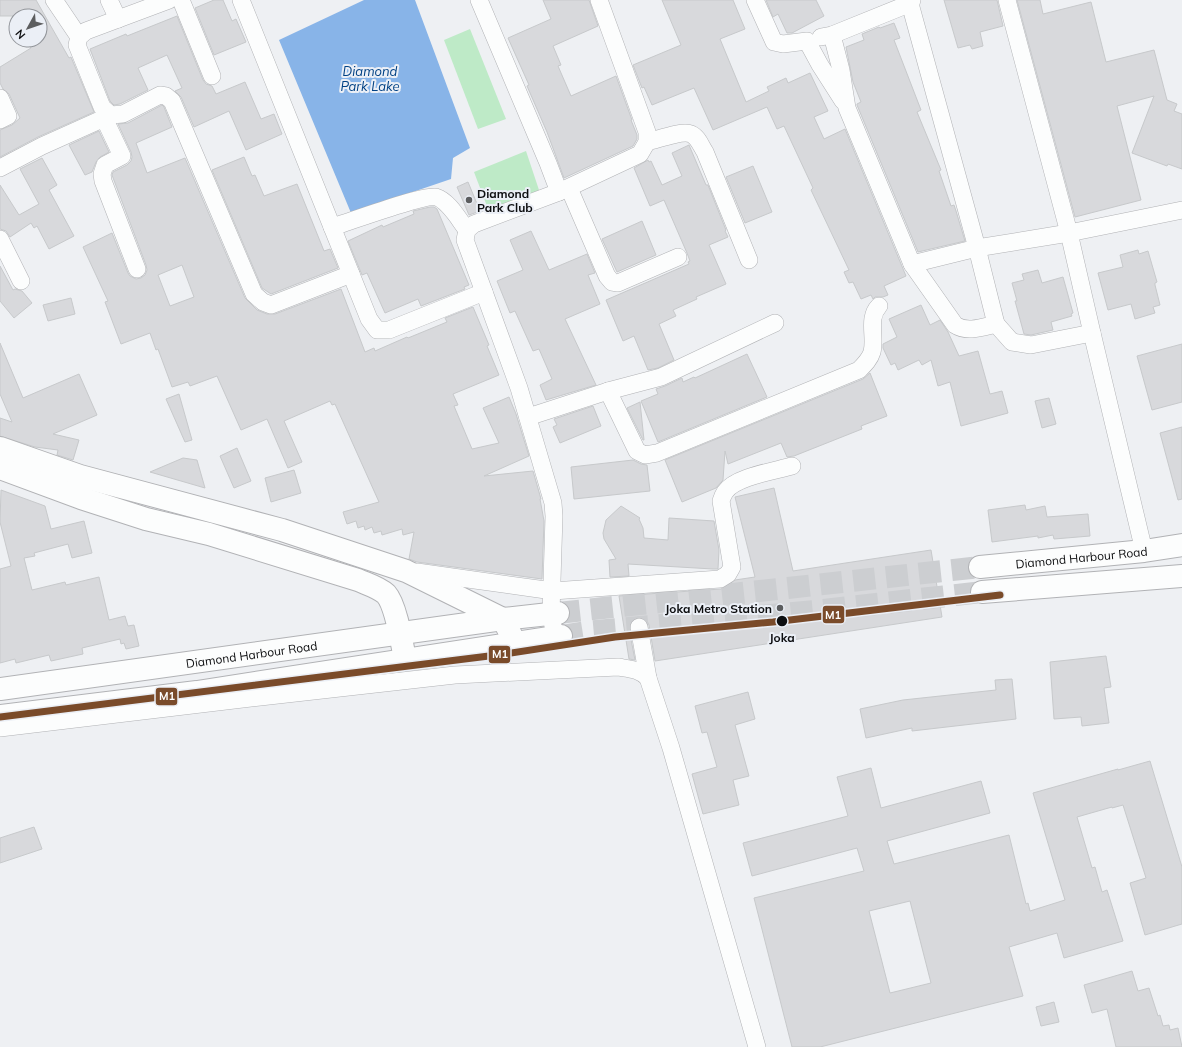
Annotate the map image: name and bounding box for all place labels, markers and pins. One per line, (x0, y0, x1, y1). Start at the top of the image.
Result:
place label: Diamond Park Club (477, 186, 533, 215)
marker: Diamond Park Club (464, 195, 474, 205)
place label: Joka Metro Station (665, 601, 772, 616)
marker: Joka Metro Station (775, 603, 785, 613)
marker: Joka (775, 614, 789, 628)
place label: Joka (769, 630, 795, 645)

